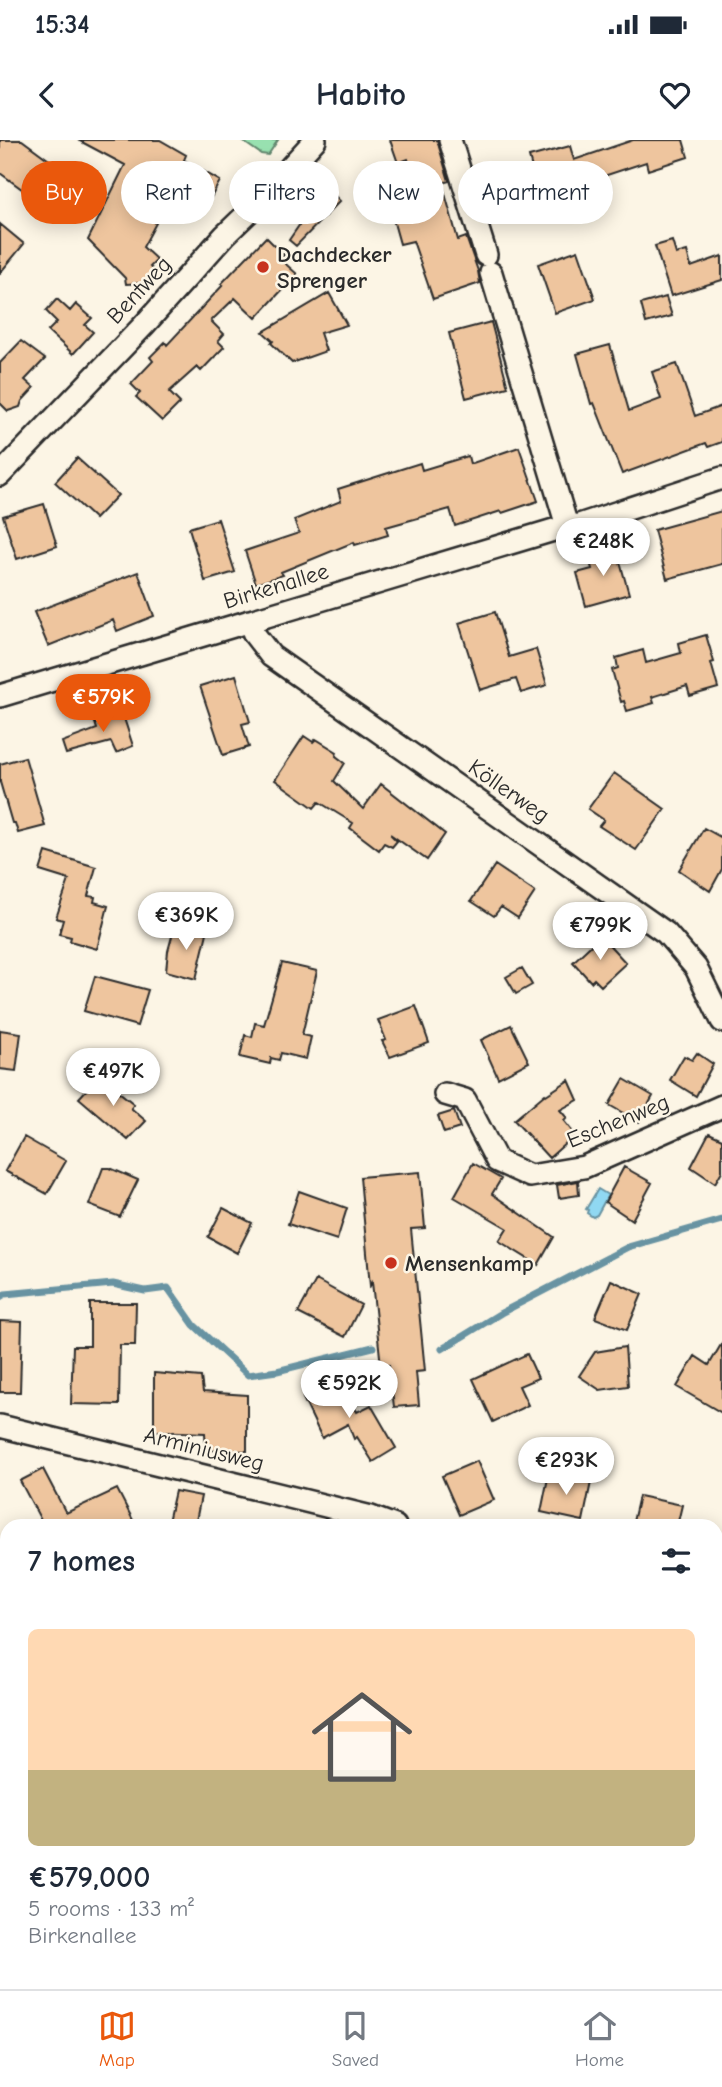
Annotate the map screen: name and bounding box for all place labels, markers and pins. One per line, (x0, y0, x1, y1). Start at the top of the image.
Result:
place label: Dachdecker Sprenger (277, 241, 392, 294)
marker: Dachdecker Sprenger (255, 259, 271, 275)
pin: €248K (554, 518, 652, 578)
pin: €579K (54, 674, 152, 734)
pin: €369K (137, 892, 235, 952)
pin: €799K (551, 902, 649, 962)
pin: €497K (64, 1048, 162, 1108)
place label: Mensenkamp (405, 1250, 534, 1277)
marker: Mensenkamp (383, 1255, 399, 1271)
pin: €592K (300, 1360, 398, 1420)
pin: €293K (517, 1438, 615, 1497)

